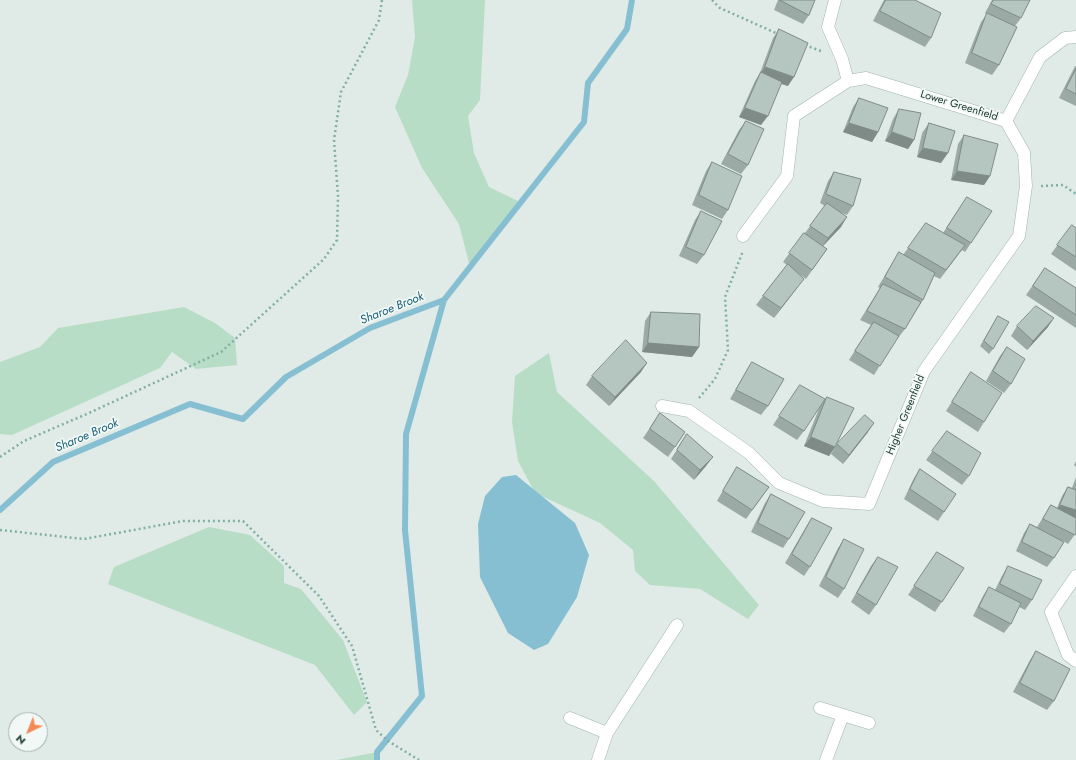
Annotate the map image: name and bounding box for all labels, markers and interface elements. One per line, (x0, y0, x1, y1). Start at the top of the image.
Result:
street label: Lower Greenfield (919, 88, 999, 124)
water label: Sharoe Brook (358, 290, 426, 328)
street label: Higher Greenfield (884, 373, 928, 457)
water label: Sharoe Brook (53, 416, 121, 456)
north arrow (8, 712, 48, 752)
text: N (12, 731, 29, 749)

